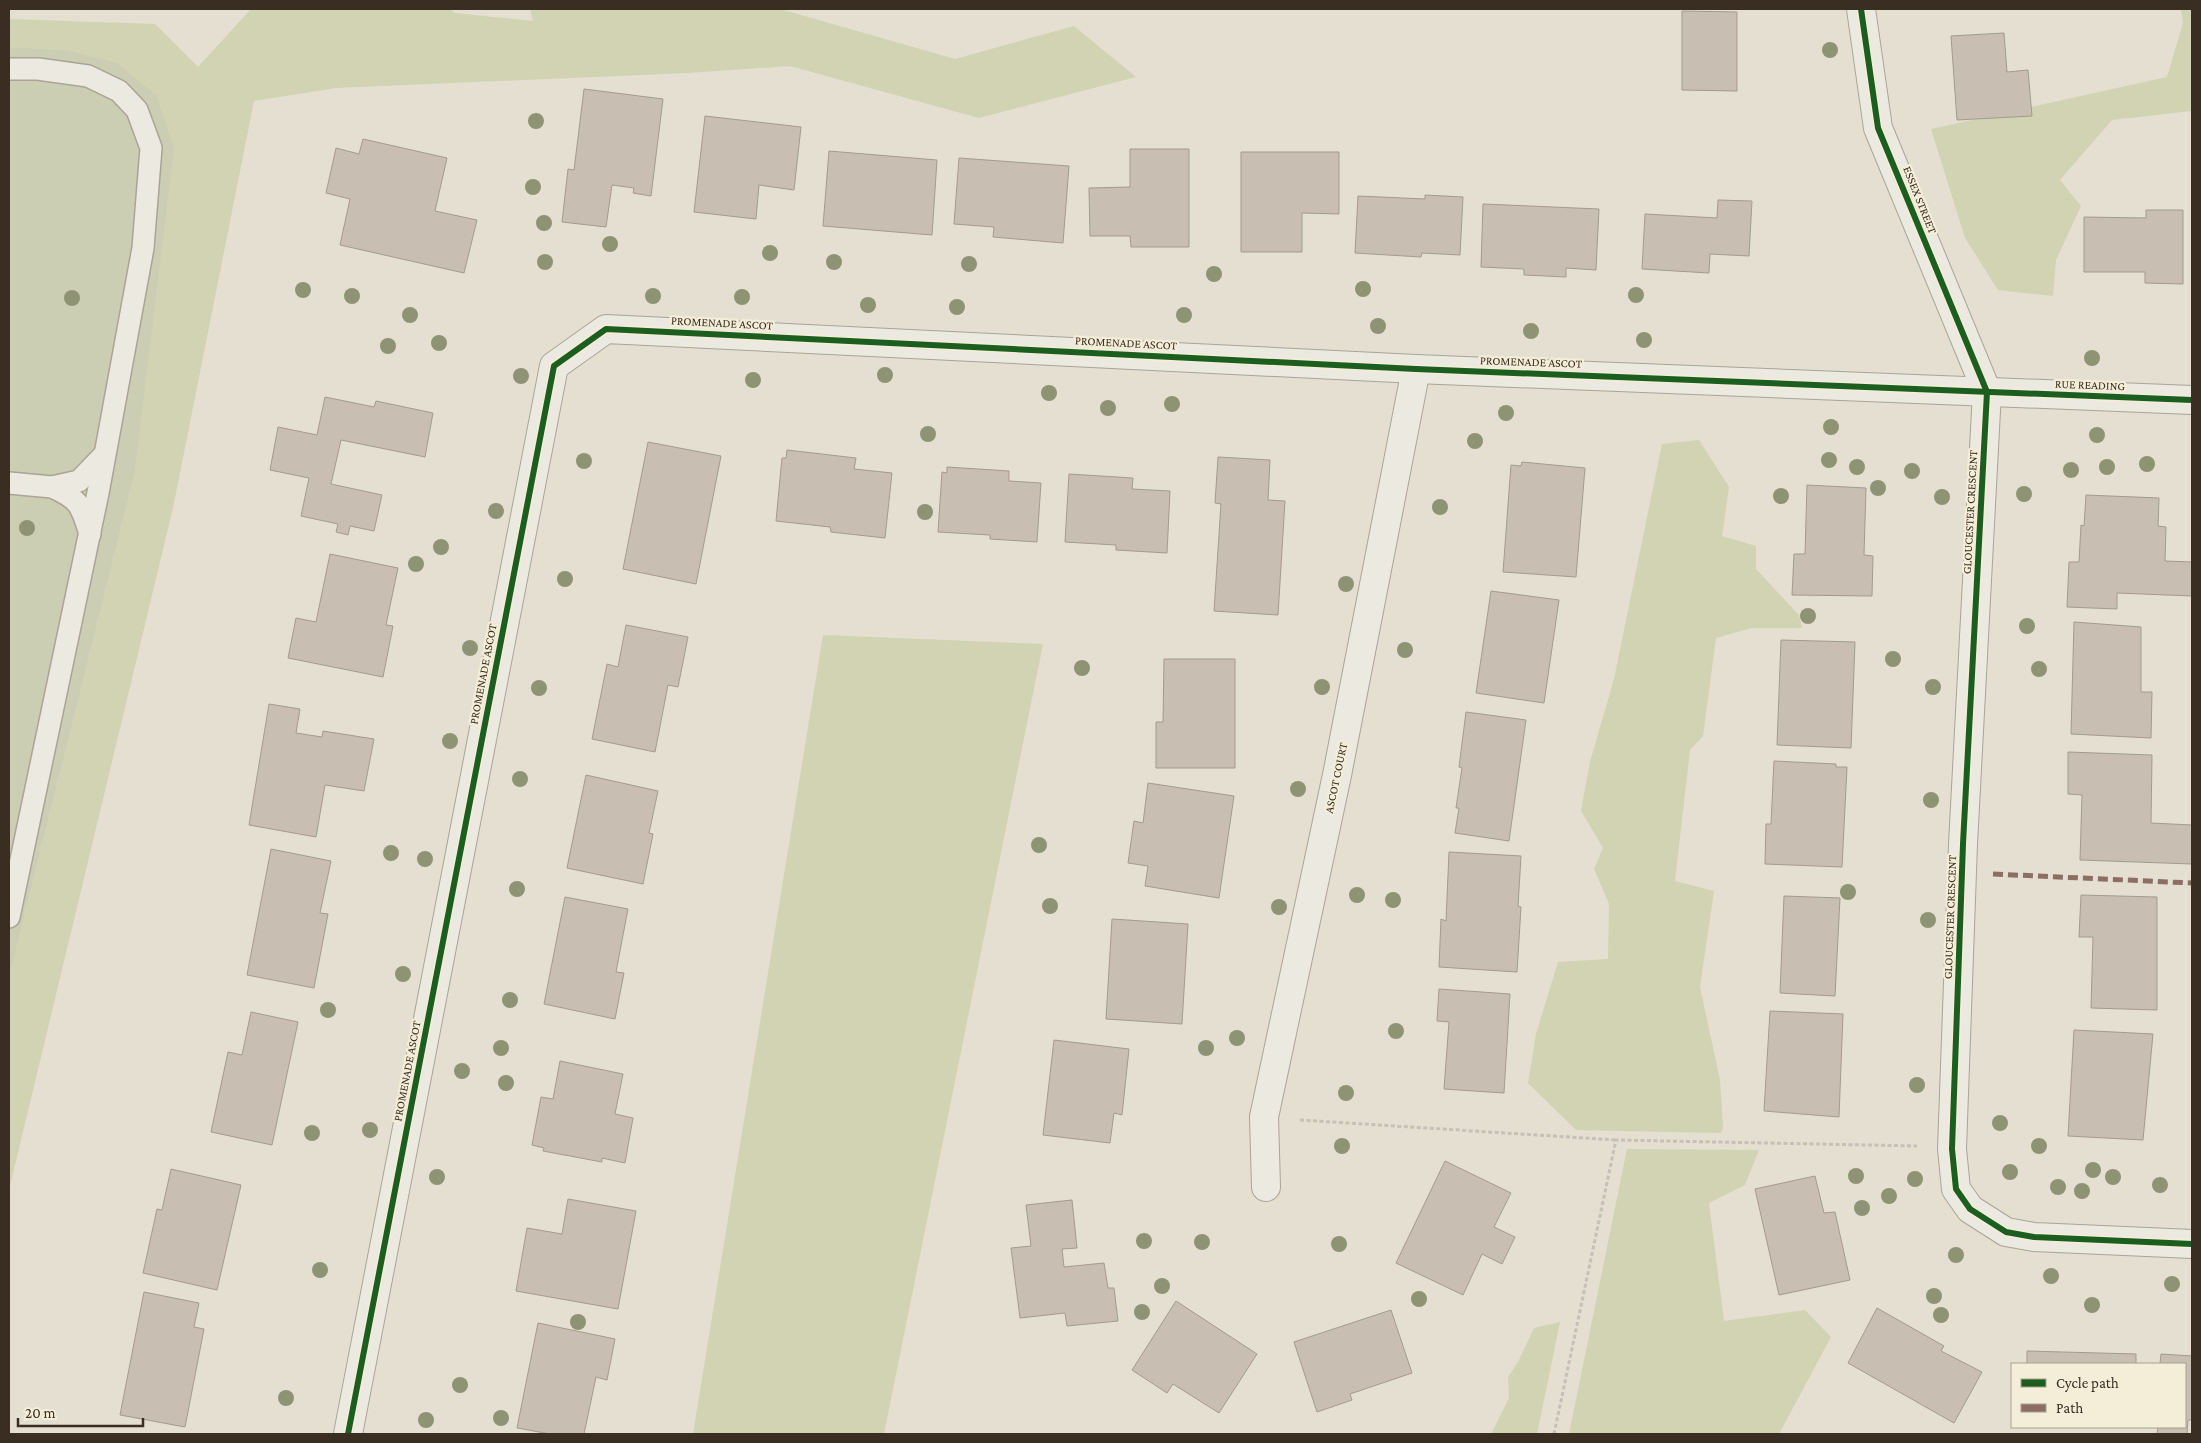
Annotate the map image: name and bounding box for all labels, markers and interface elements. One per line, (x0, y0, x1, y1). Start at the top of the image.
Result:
street label: ESSEX STREET (1900, 164, 1940, 236)
street label: PROMENADE ASCOT (671, 313, 774, 333)
street label: PROMENADE ASCOT (1075, 333, 1178, 353)
street label: PROMENADE ASCOT (1480, 353, 1583, 371)
street label: RUE READING (2055, 377, 2126, 393)
street label: GLOUCESTER CRESCENT (1960, 449, 1980, 574)
street label: PROMENADE ASCOT (466, 622, 500, 726)
street label: ASCOT COURT (1322, 741, 1350, 815)
street label: GLOUCESTER CRESCENT (1941, 854, 1959, 979)
street label: PROMENADE ASCOT (390, 1019, 424, 1123)
legend (2011, 1363, 2186, 1428)
text: Cycle path (2056, 1375, 2119, 1392)
scale bar (18, 1396, 142, 1428)
text: Path (2056, 1400, 2083, 1416)
text: 20 m (25, 1405, 56, 1421)

